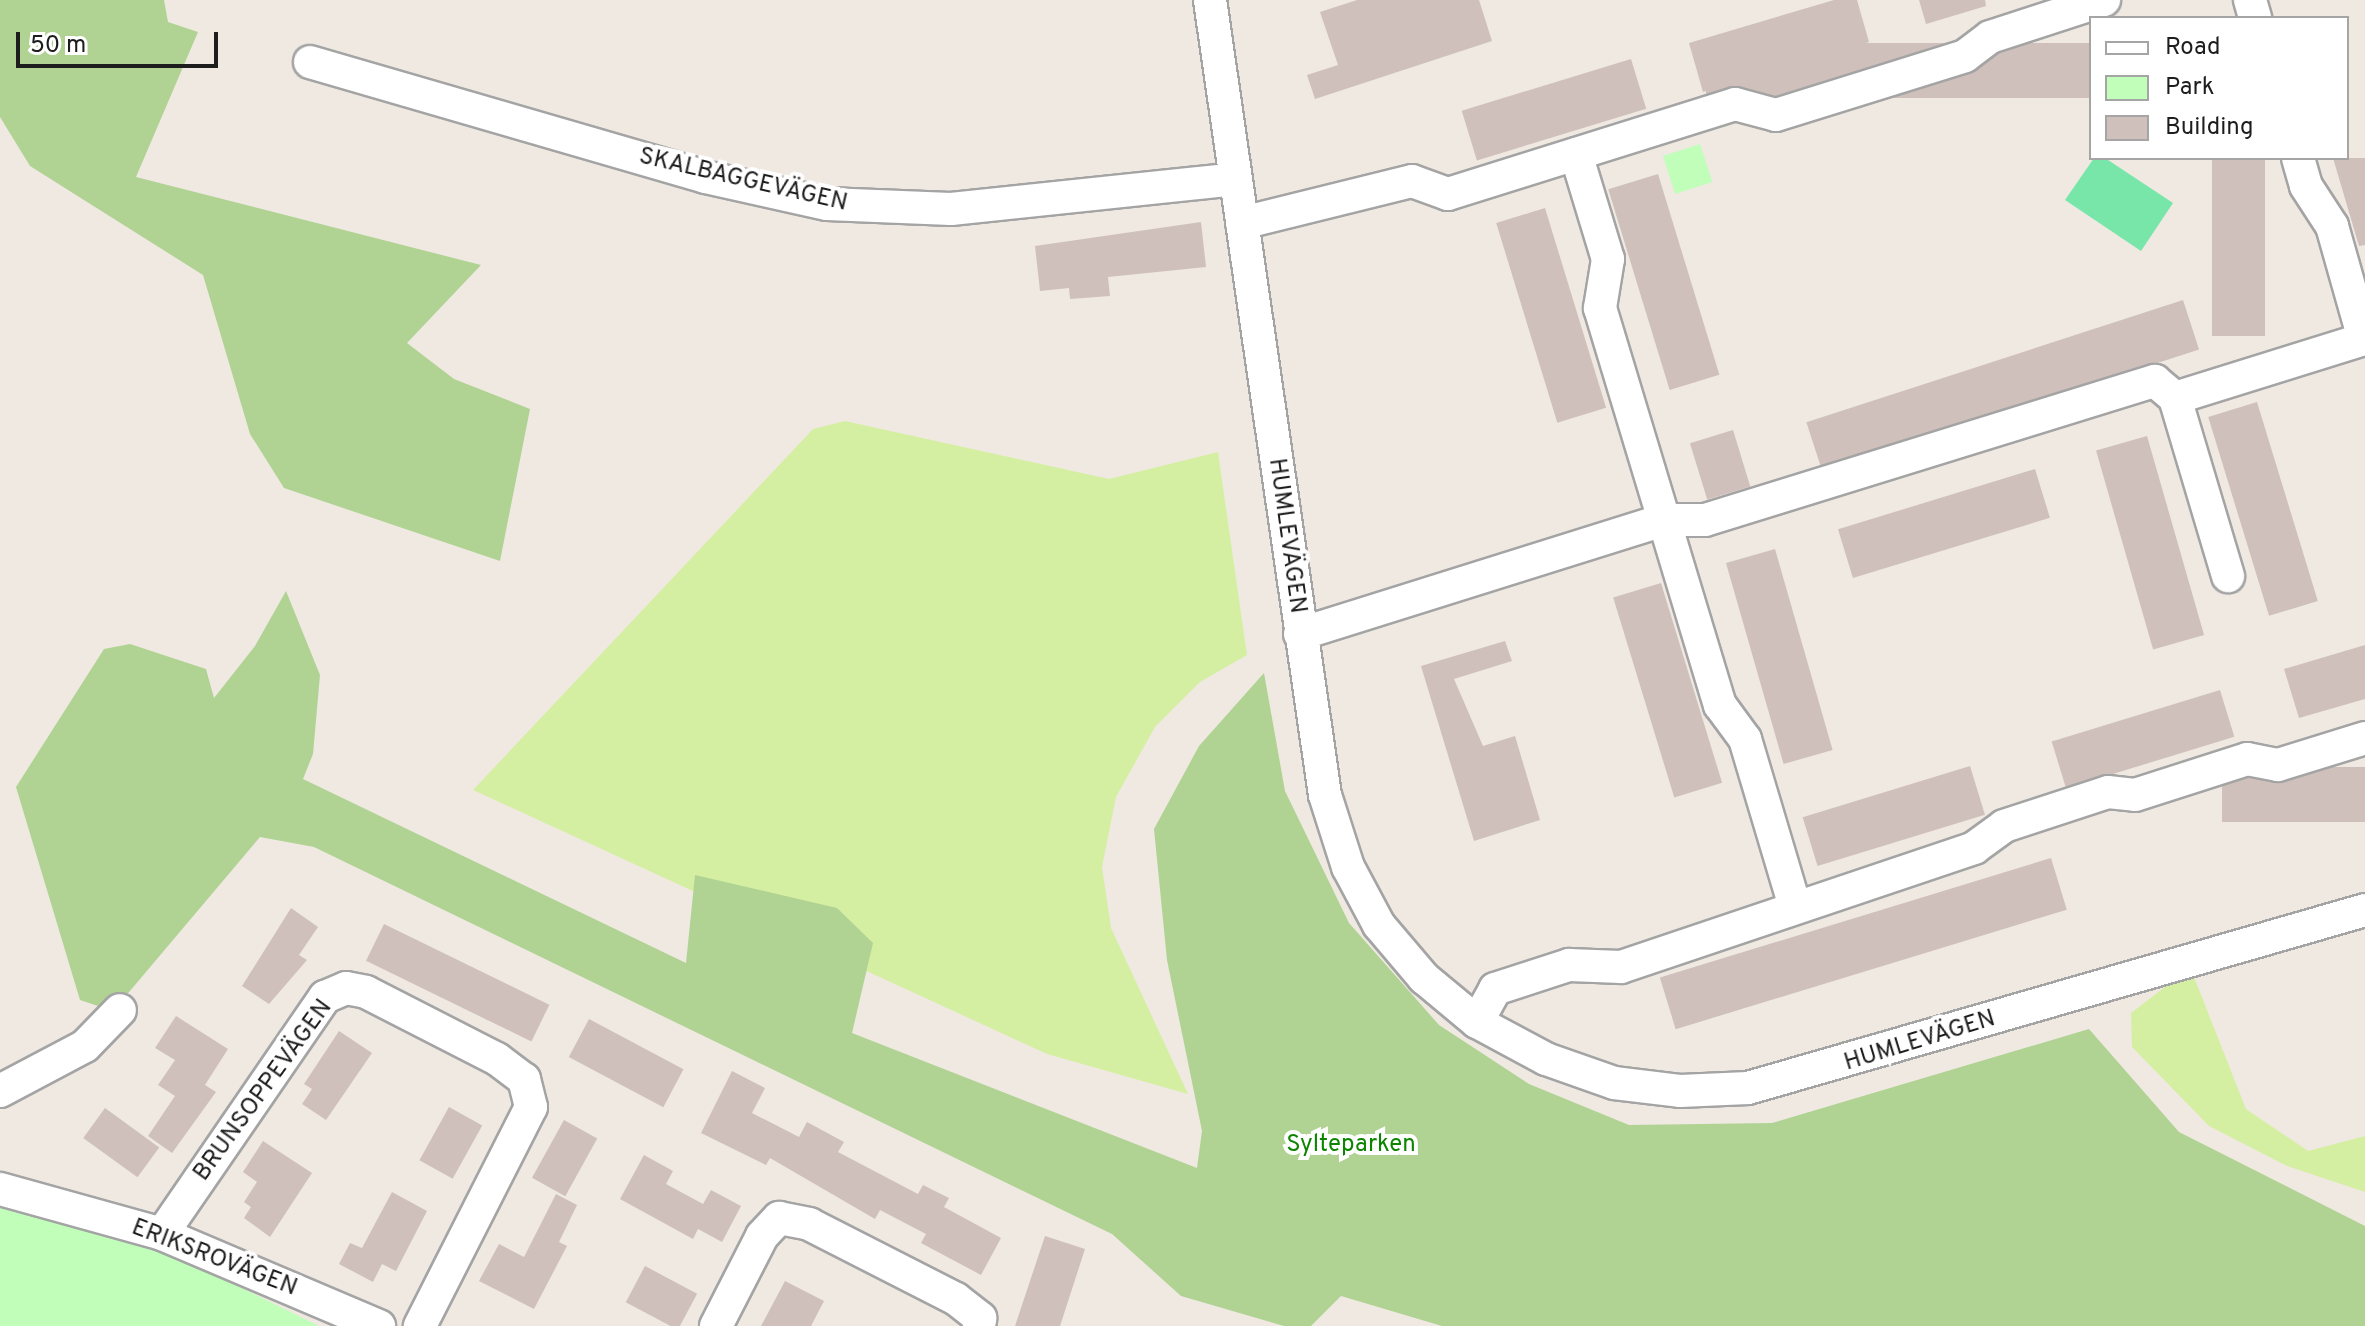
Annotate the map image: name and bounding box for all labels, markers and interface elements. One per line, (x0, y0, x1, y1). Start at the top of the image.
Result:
scale bar (20, 16, 222, 66)
legend (2089, 16, 2349, 160)
text: 50 m (30, 31, 86, 61)
text: Road (2165, 33, 2221, 63)
text: Park (2165, 73, 2215, 103)
text: Building (2165, 113, 2254, 143)
street label: SKALBAGGEVÄGEN (636, 143, 850, 219)
street label: HUMLEVÄGEN (1261, 457, 1311, 615)
street label: BRUNSOPPEVÄGEN (188, 995, 340, 1187)
street label: HUMLEVÄGEN (1841, 1005, 1999, 1079)
park label: Sylteparken (1286, 1132, 1416, 1160)
street label: ERIKSROVÄGEN (127, 1214, 301, 1304)

